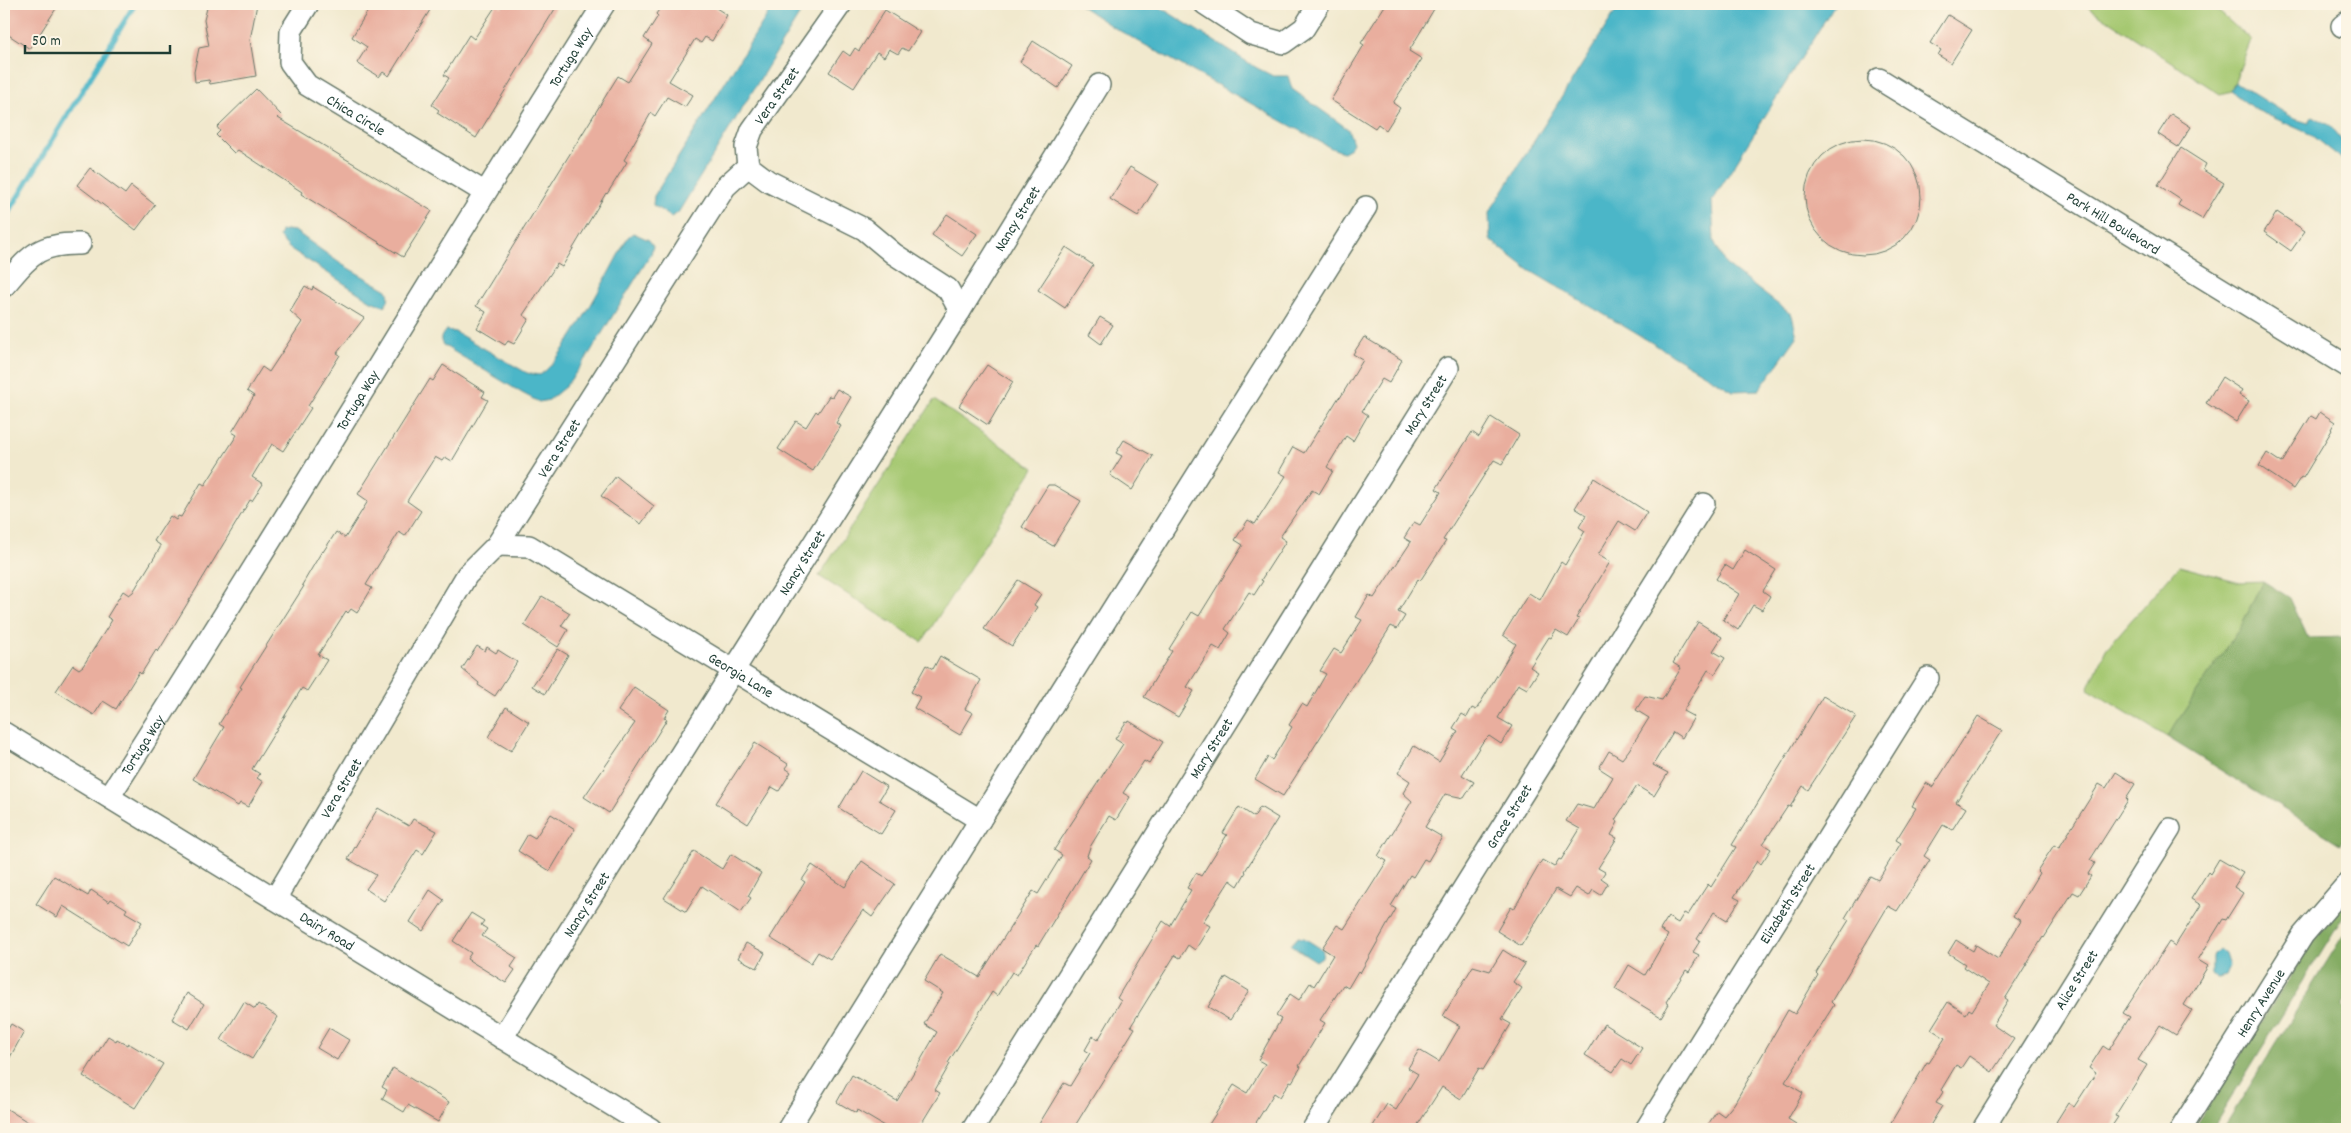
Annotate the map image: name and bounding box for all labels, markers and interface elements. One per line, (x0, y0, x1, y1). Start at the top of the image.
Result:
scale bar (25, 22, 170, 54)
street label: Tortuga Way (545, 23, 600, 93)
text: 50 m (32, 31, 61, 53)
street label: Vera Street (750, 63, 806, 130)
street label: Chica Circle (321, 90, 389, 143)
street label: Nancy Street (990, 182, 1048, 256)
street label: Park Hill Boulevard (2061, 187, 2164, 262)
street label: Tortuga Way (332, 366, 387, 436)
street label: Mary Street (1400, 371, 1454, 440)
street label: Vera Street (533, 415, 588, 483)
street label: Nancy Street (774, 526, 832, 601)
street label: Georgia Lane (703, 648, 777, 705)
street label: Tortuga Way (117, 711, 172, 780)
street label: Mary Street (1185, 714, 1240, 784)
street label: Vera Street (316, 754, 369, 823)
street label: Grace Street (1482, 780, 1539, 854)
street label: Elizabeth Street (1755, 860, 1823, 949)
street label: Nancy Street (559, 868, 617, 942)
street label: Dairy Road (295, 907, 358, 958)
street label: Alice Street (2051, 946, 2105, 1015)
street label: Henry Avenue (2232, 965, 2292, 1043)

